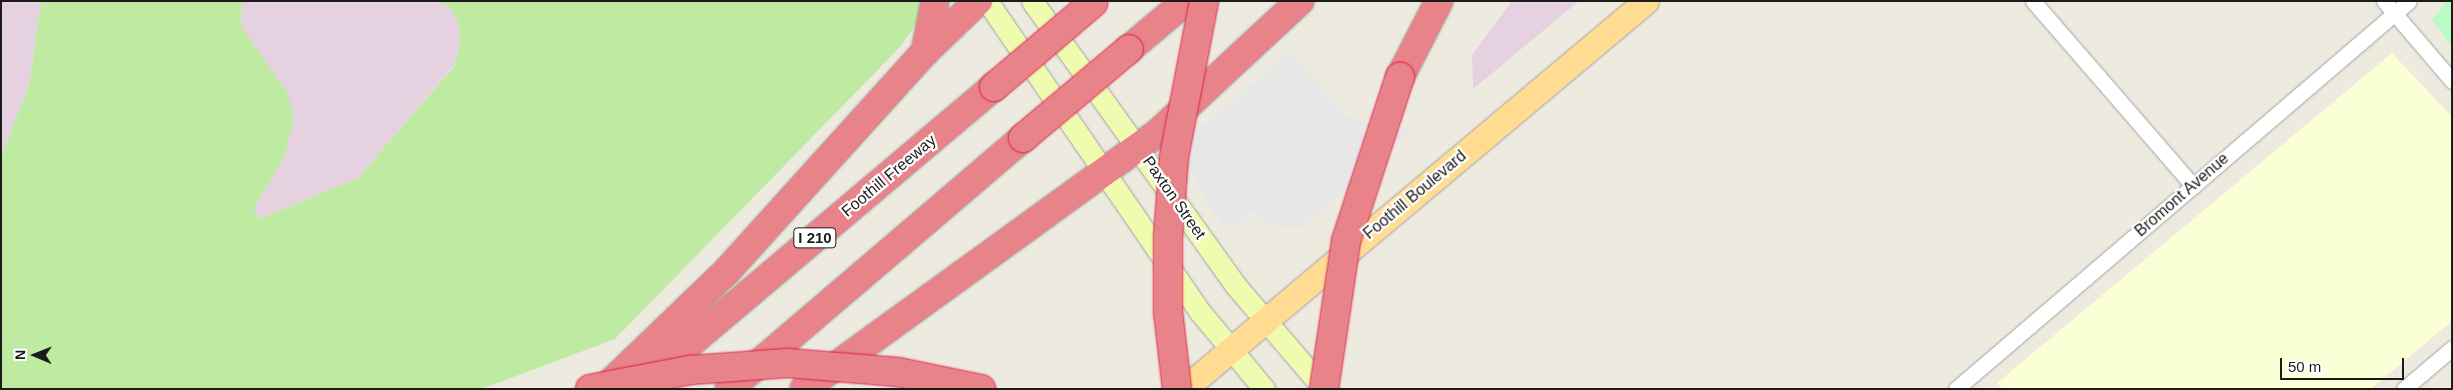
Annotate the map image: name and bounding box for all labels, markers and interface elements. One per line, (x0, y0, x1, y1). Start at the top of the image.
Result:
street label: Foothill Freeway (838, 131, 940, 221)
street label: Foothill Boulevard (1360, 146, 1470, 244)
street label: Bromont Avenue (2131, 149, 2233, 241)
street label: Paxton Street (1138, 153, 1210, 243)
road number: I 210 (792, 226, 838, 250)
north arrow (10, 330, 60, 380)
scale bar (2283, 348, 2407, 380)
text: N (12, 350, 28, 360)
text: 50 m (2288, 358, 2321, 375)

